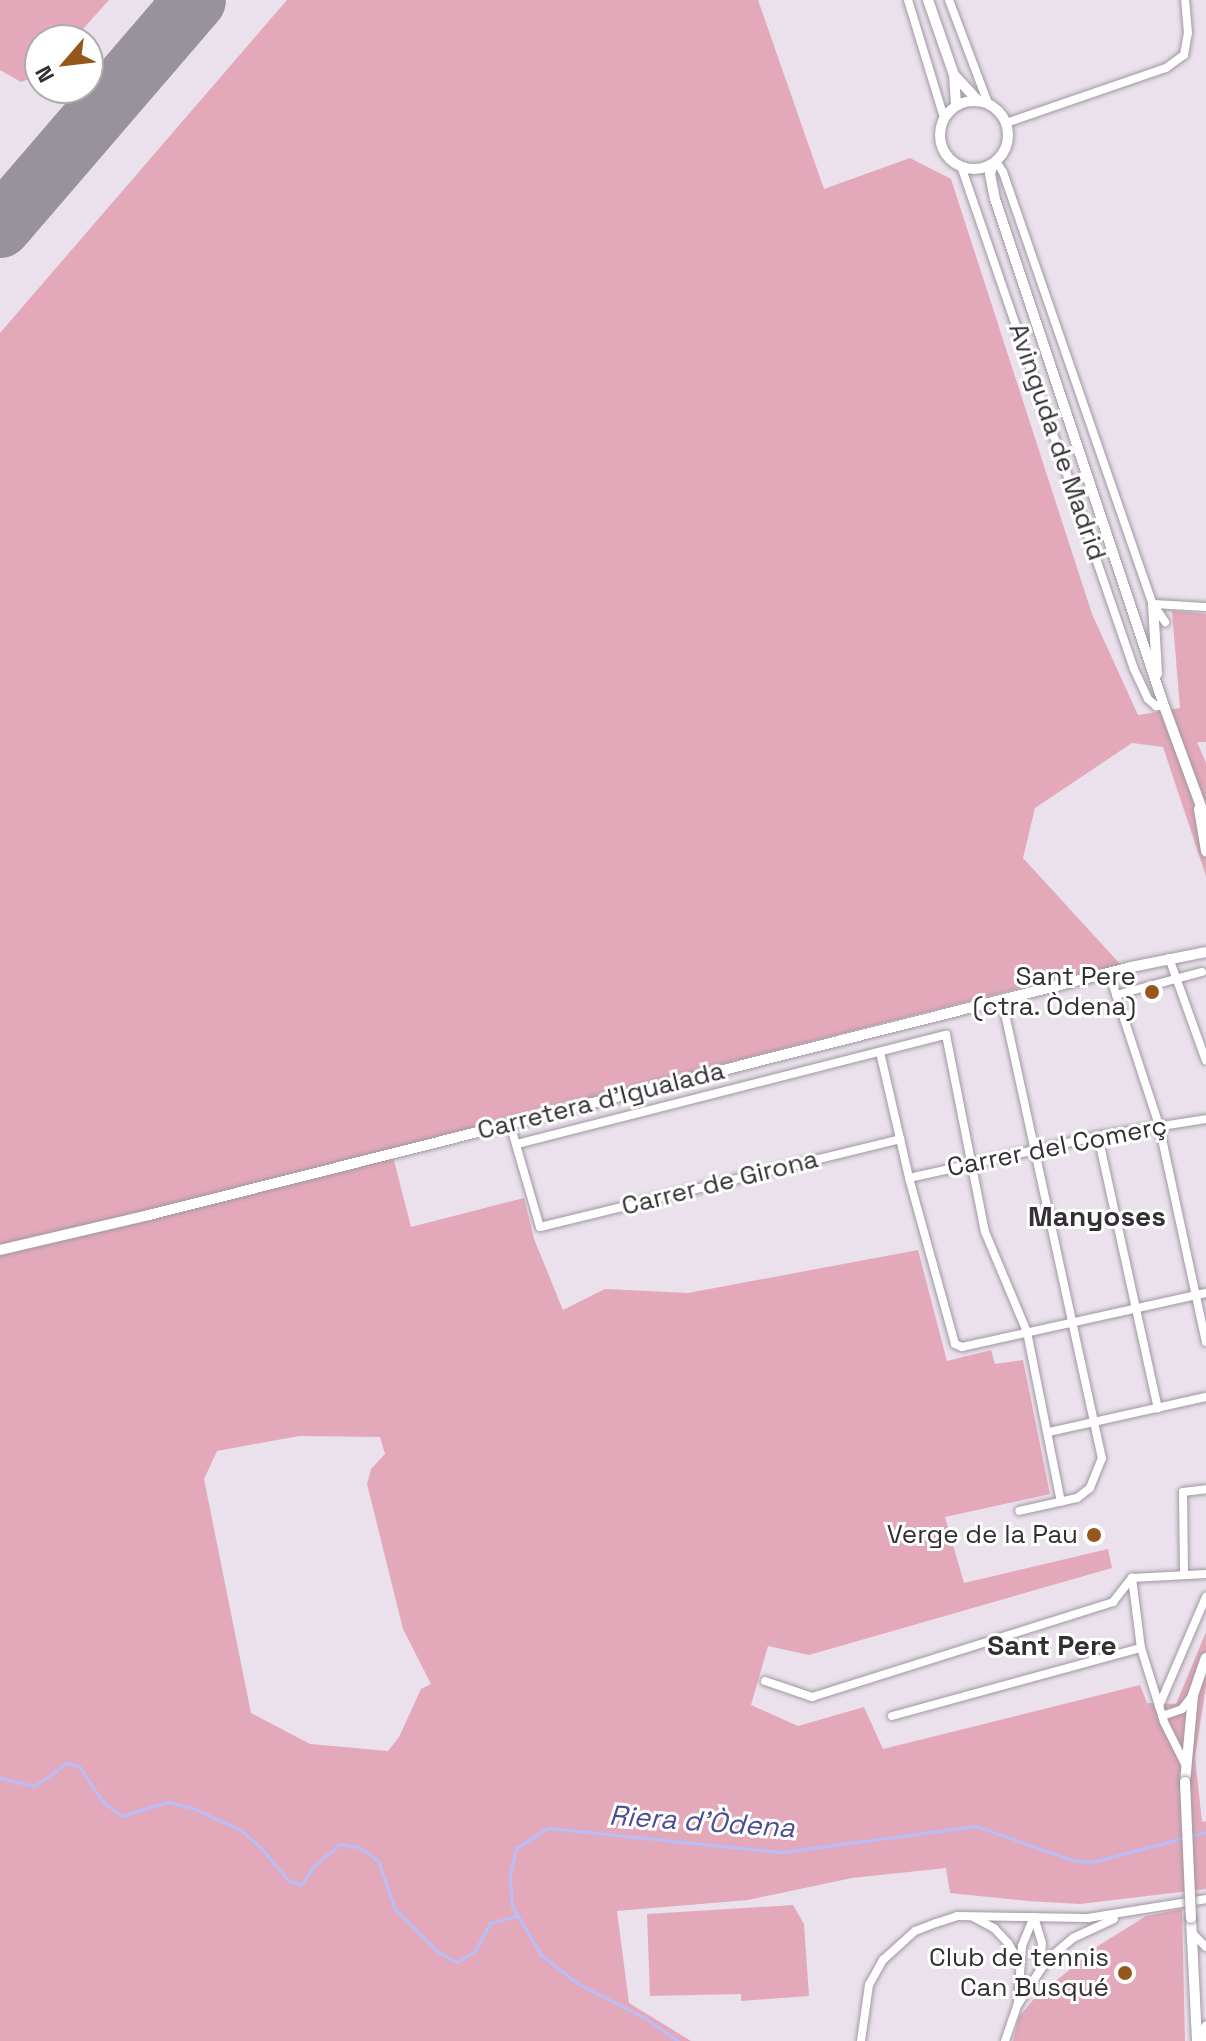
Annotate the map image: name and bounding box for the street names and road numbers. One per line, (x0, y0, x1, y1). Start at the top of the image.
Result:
street label: Avinguda de Madrid (1002, 319, 1112, 565)
street label: Carretera d'Igualada (474, 1055, 728, 1147)
street label: Carrer del Comerç (944, 1110, 1170, 1184)
street label: Carrer de Girona (619, 1144, 821, 1222)

